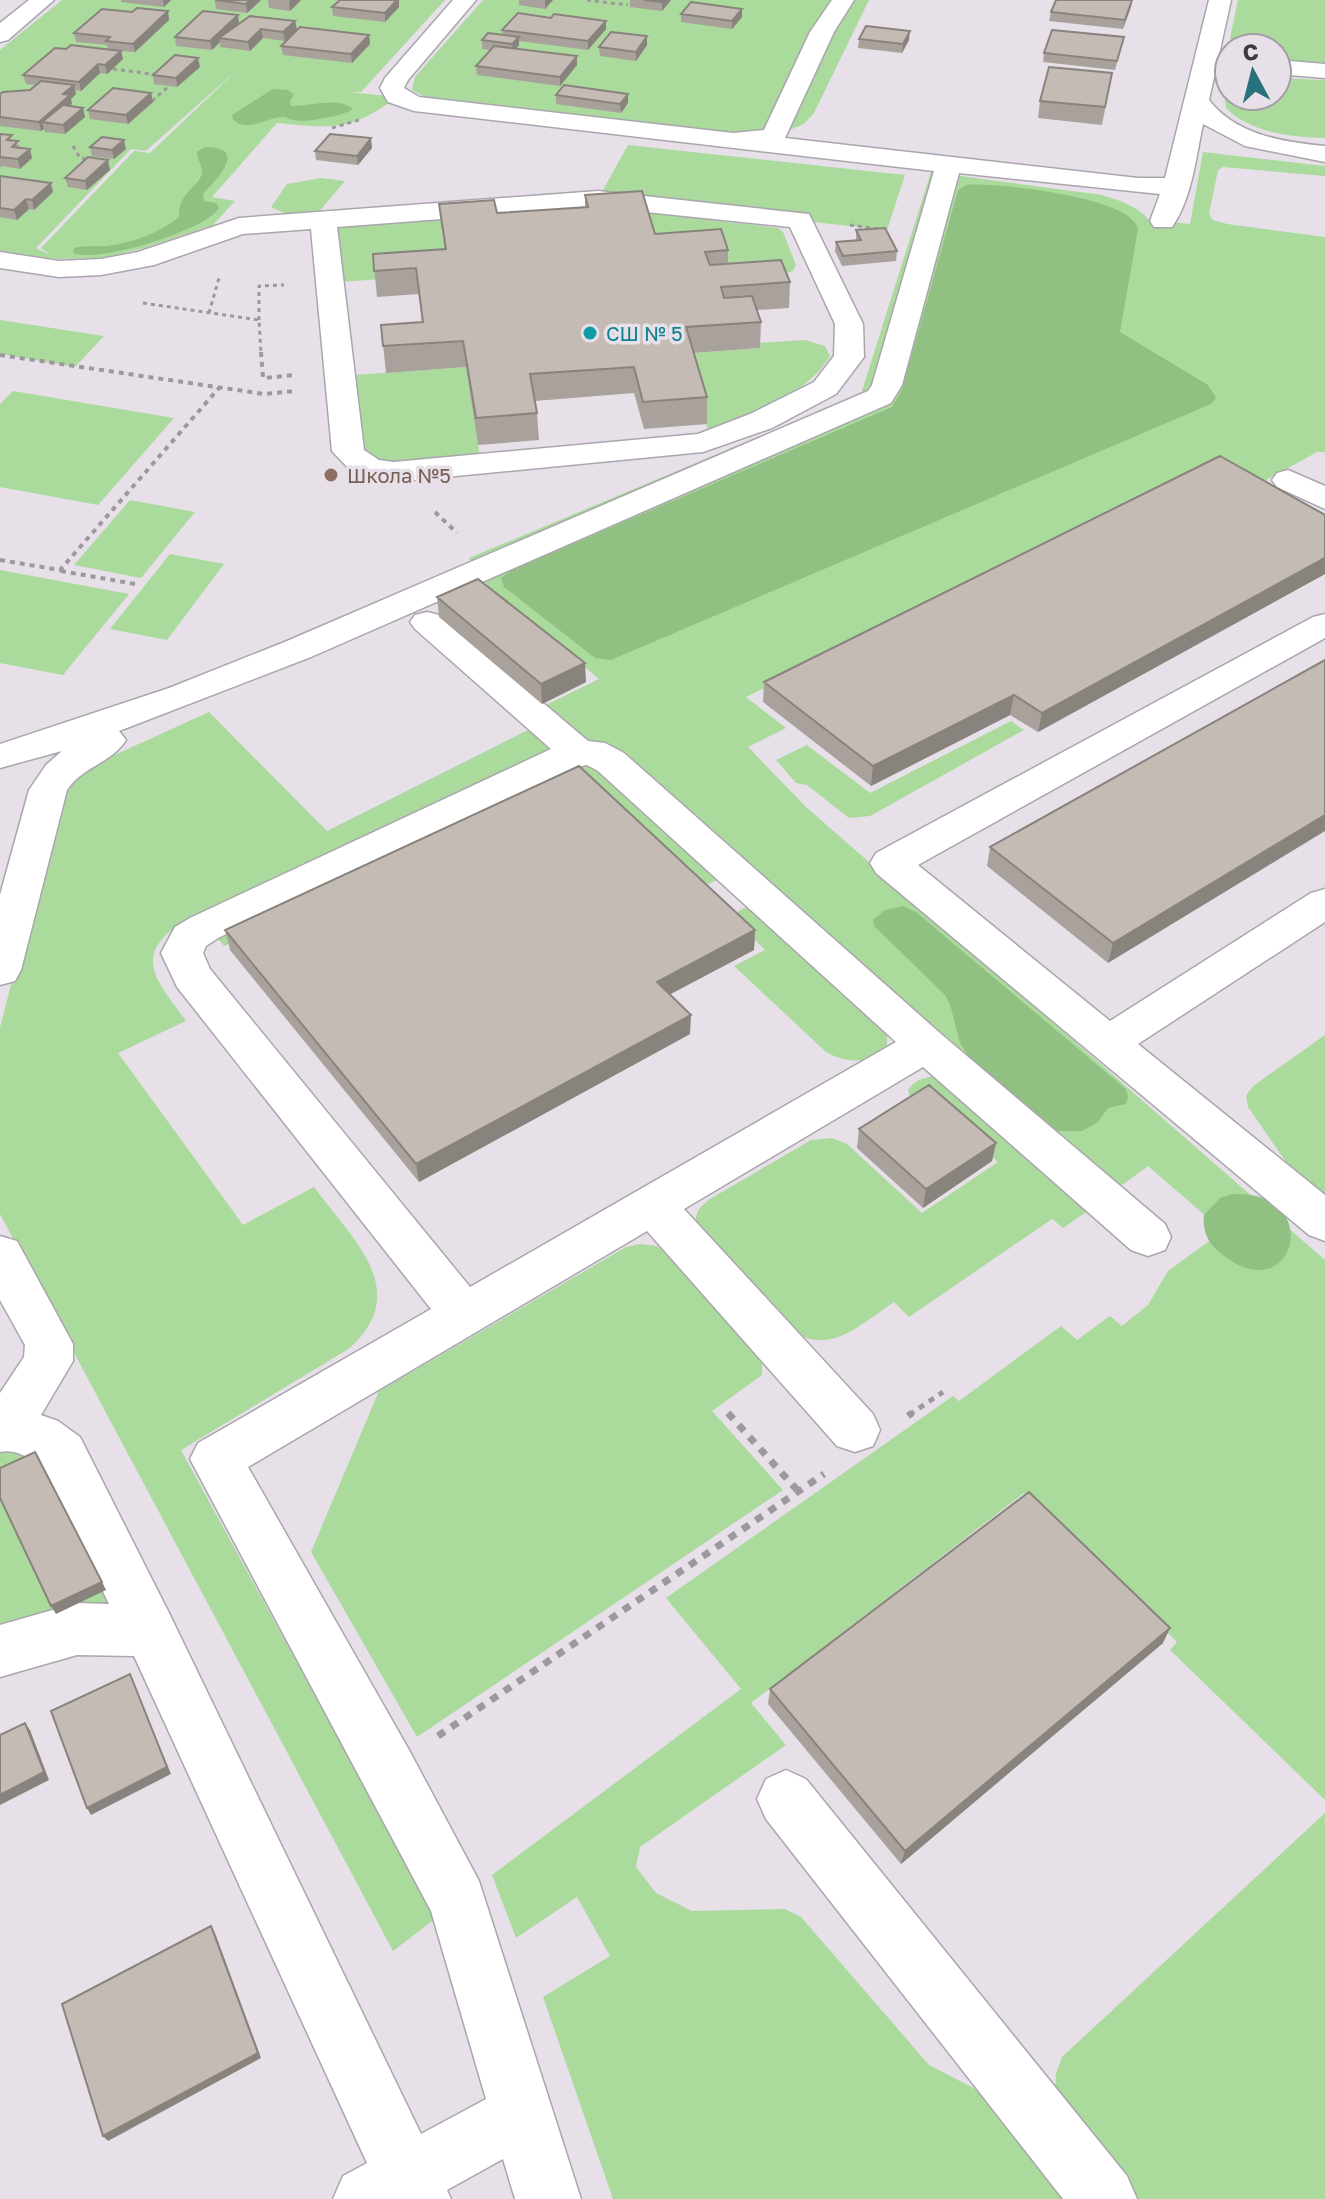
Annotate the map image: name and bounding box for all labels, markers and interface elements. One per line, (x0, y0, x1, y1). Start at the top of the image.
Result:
north arrow (1213, 32, 1293, 112)
text: С (1241, 37, 1260, 66)
place label: СШ № 5 (606, 321, 683, 345)
marker: СШ № 5 (581, 324, 599, 342)
place label: Школа №5 (347, 463, 451, 487)
marker: Школа №5 (322, 466, 340, 484)

